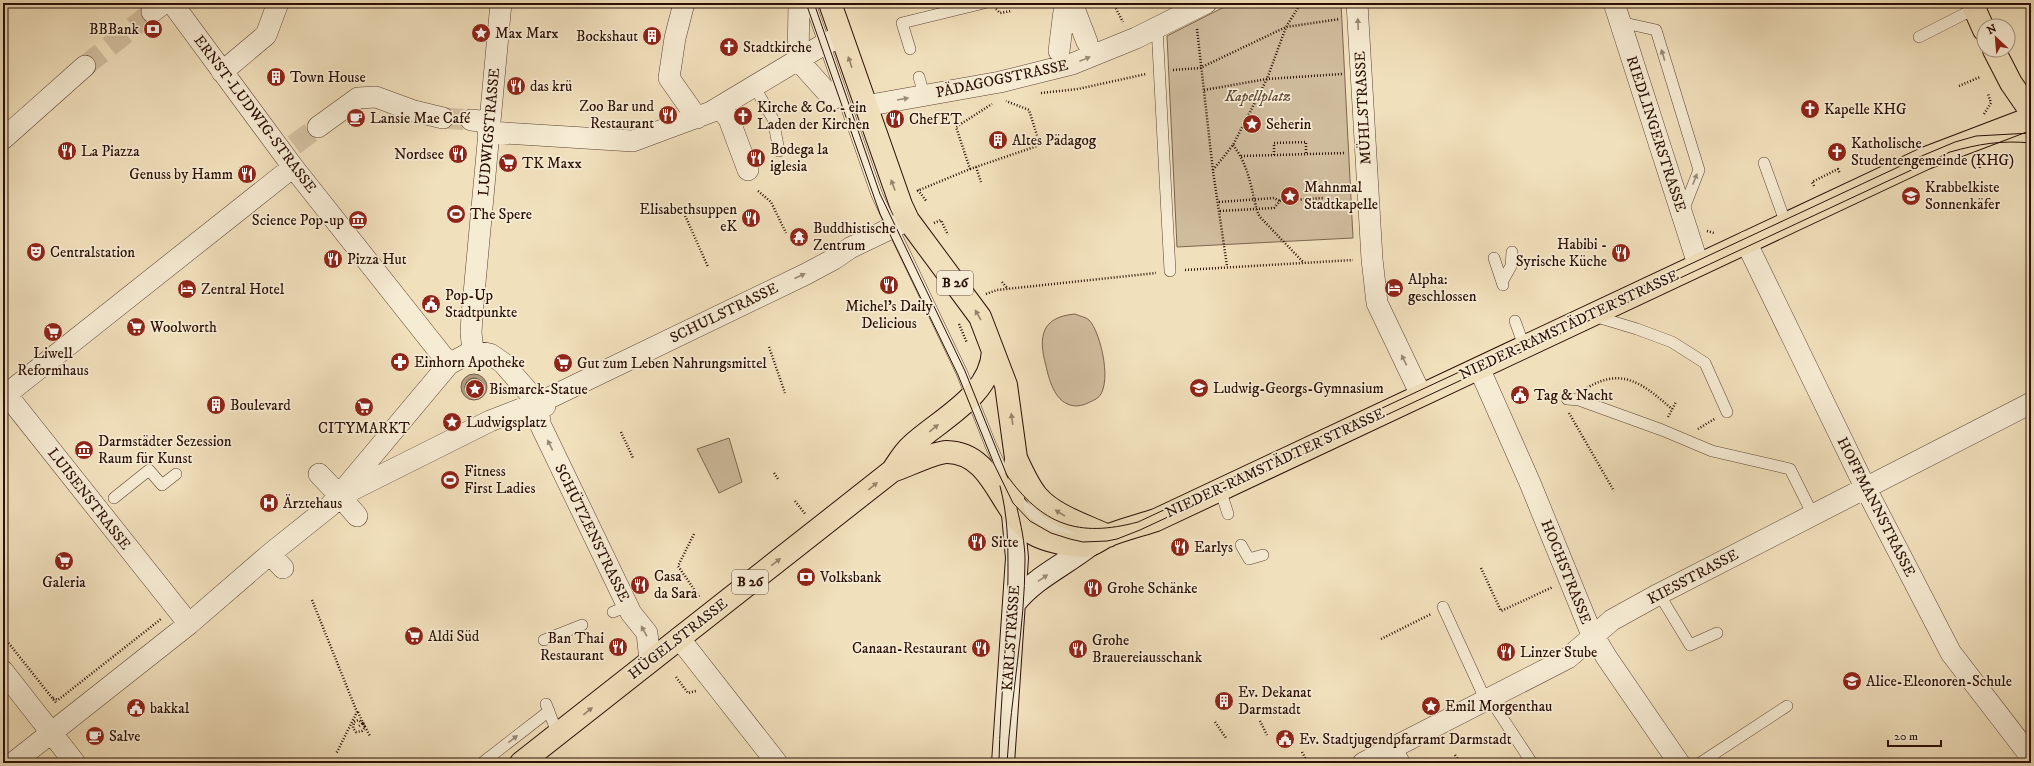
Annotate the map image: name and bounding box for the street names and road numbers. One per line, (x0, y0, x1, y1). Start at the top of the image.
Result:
street label: ERNST-LUDWIG-STRASSE (189, 31, 321, 197)
street label: MÜHLSTRASSE (1351, 50, 1375, 165)
street label: RIEDLINGERSTRASSE (1622, 54, 1690, 215)
street label: PÄDAGOGSTRASSE (934, 56, 1070, 102)
street label: LUDWIGSTRASSE (474, 67, 504, 197)
street label: NIEDER-RAMSTÄDTER STRASSE (1456, 266, 1682, 384)
road number: B 26 (937, 271, 973, 295)
street label: SCHULSTRASSE (667, 278, 782, 347)
street label: NIEDER-RAMSTÄDTER STRASSE (1162, 404, 1388, 522)
street label: HOFFMANNSTRASSE (1833, 434, 1920, 580)
street label: LUISENSTRASSE (43, 444, 135, 554)
street label: SCHÜTZENSTRASSE (550, 461, 634, 605)
street label: HOCHSTRASSE (1536, 517, 1596, 627)
street label: KIESSTRASSE (1644, 545, 1742, 609)
road number: B 26 (732, 570, 768, 594)
street label: KARLSTRASSE (998, 584, 1024, 692)
street label: HÜGELSTRASSE (624, 594, 732, 684)

